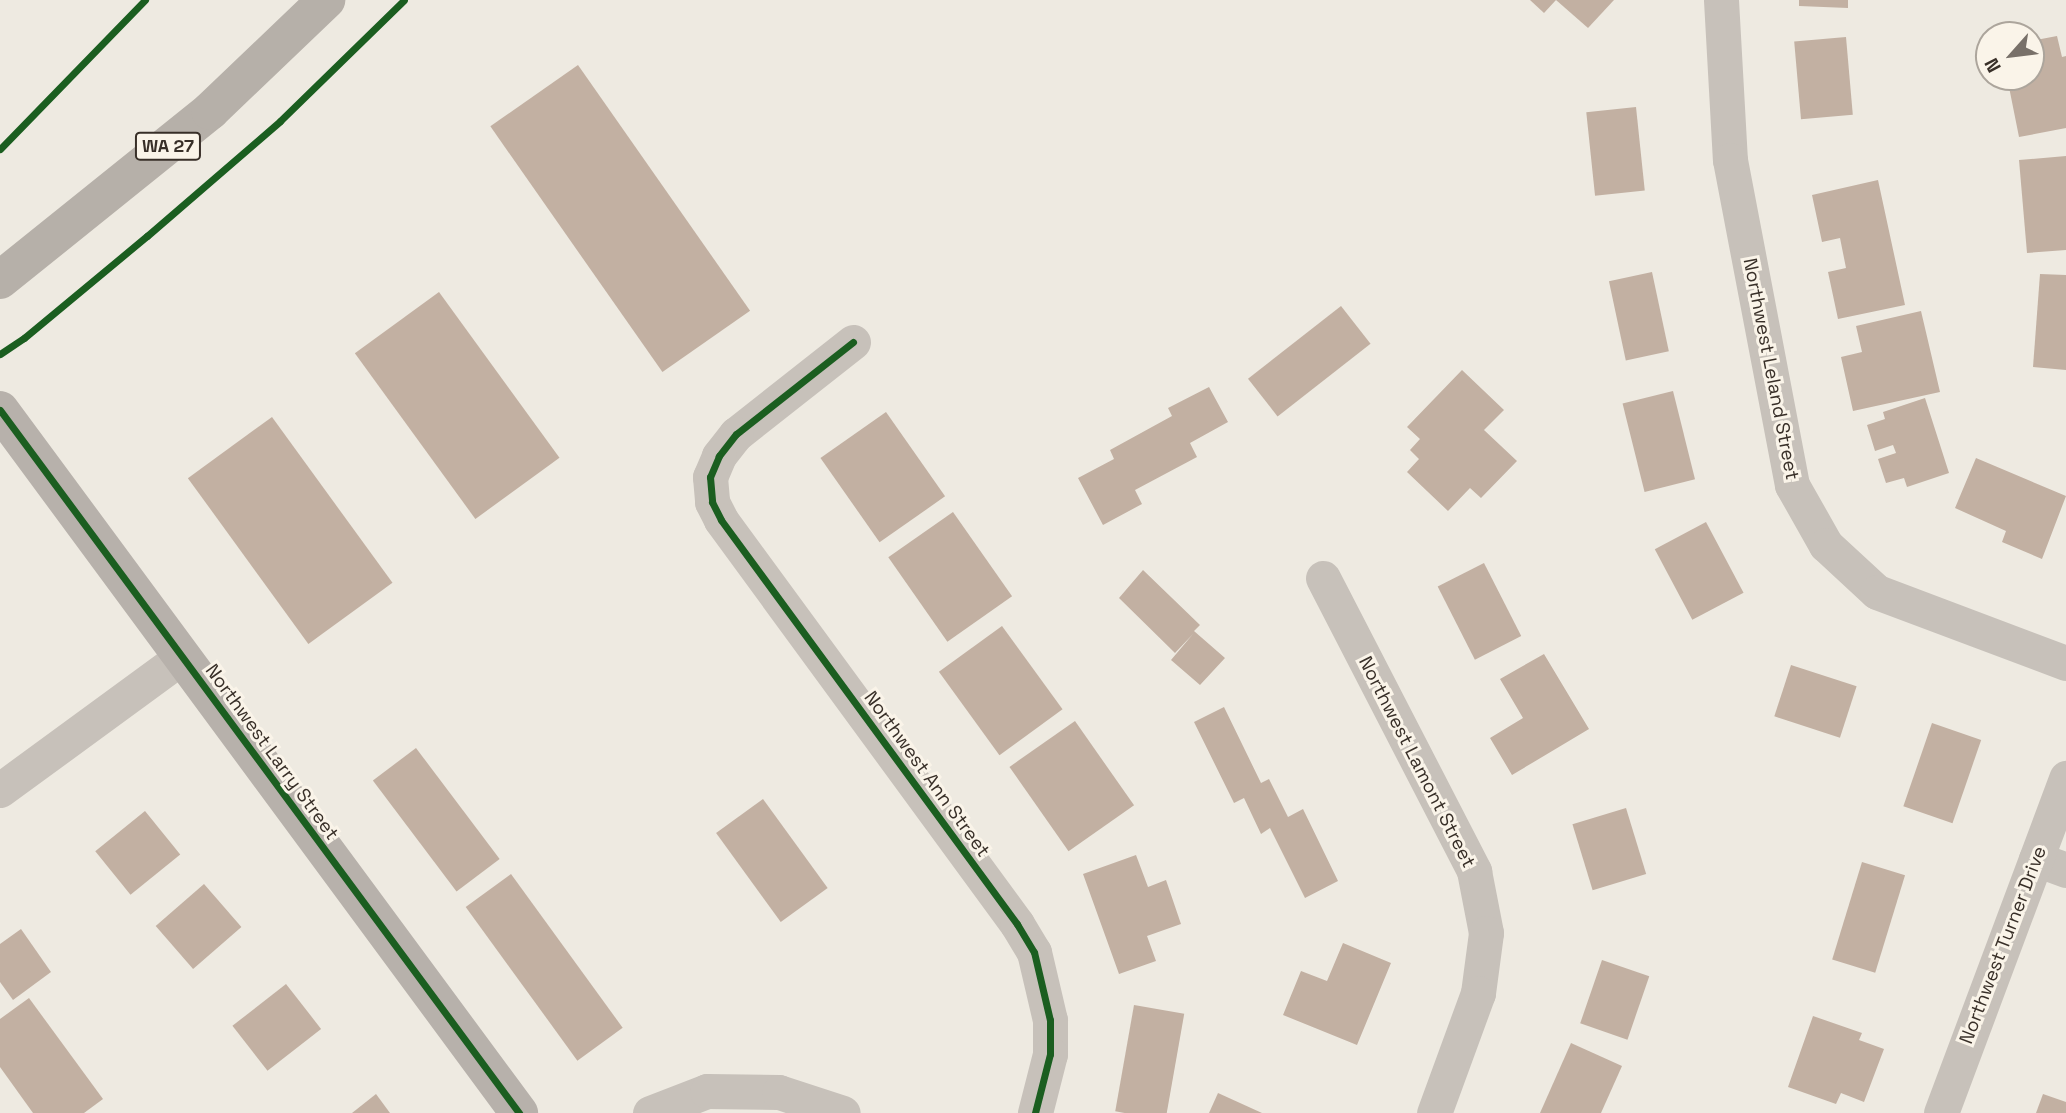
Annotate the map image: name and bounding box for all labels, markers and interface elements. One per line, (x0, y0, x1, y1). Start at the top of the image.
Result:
north arrow (1975, 21, 2045, 91)
text: N (1979, 54, 2007, 77)
road number: WA 27 (135, 132, 201, 160)
street label: Northwest Leland Street (1738, 256, 1804, 482)
street label: Northwest Lamont Street (1354, 653, 1480, 871)
street label: Northwest Larry Street (201, 660, 343, 844)
street label: Northwest Ann Street (859, 687, 995, 861)
street label: Northwest Turner Drive (1955, 843, 2051, 1047)

